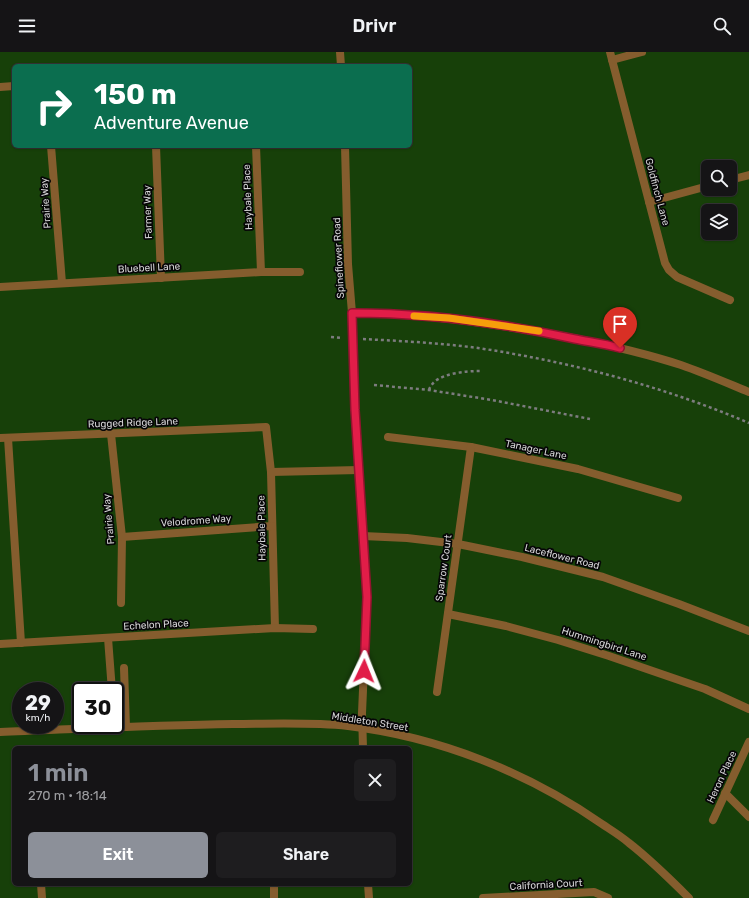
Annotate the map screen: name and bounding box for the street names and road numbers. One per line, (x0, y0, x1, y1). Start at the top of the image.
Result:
street label: Goldfinch Lane (642, 157, 672, 227)
street label: Haybale Place (241, 164, 255, 230)
street label: Prairie Way (38, 177, 54, 229)
street label: Farmer Way (141, 184, 155, 239)
street label: Spineflower Road (331, 217, 347, 299)
street label: Bluebell Lane (118, 260, 181, 276)
street label: Rugged Ridge Lane (88, 415, 179, 431)
street label: Tanager Lane (504, 438, 568, 462)
street label: Prairie Way (101, 493, 117, 545)
street label: Haybale Place (255, 495, 269, 561)
street label: Velodrome Way (160, 513, 232, 529)
street label: Sparrow Court (433, 534, 455, 602)
street label: Laceflower Road (523, 542, 601, 572)
street label: Echelon Place (123, 617, 189, 633)
street label: Hummingbird Lane (560, 625, 648, 664)
street label: Middleton Street (331, 710, 409, 734)
street label: Heron Place (705, 749, 739, 805)
street label: California Court (509, 877, 583, 893)

